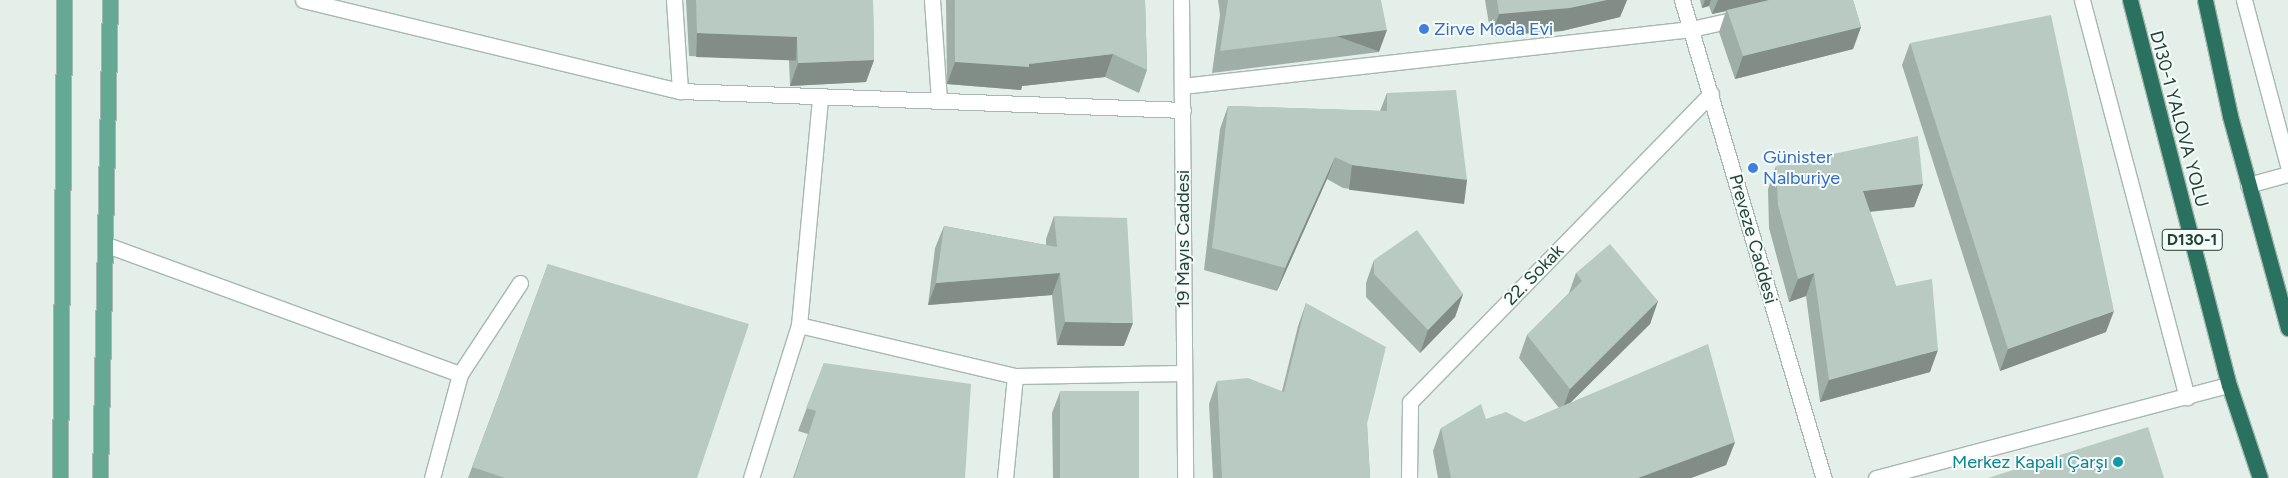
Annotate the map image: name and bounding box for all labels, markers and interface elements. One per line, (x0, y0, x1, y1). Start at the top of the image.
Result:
place label: Zirve Moda Evi (1434, 18, 1553, 40)
marker: Zirve Moda Evi (1418, 23, 1430, 35)
street label: D130-1 YALOVA YOLU (2145, 28, 2213, 210)
place label: Günister Nalburiye (1763, 147, 1840, 190)
marker: Günister Nalburiye (1747, 162, 1759, 174)
street label: 19 Mayıs Caddesi (1172, 170, 1194, 308)
street label: Preveze Caddesi (1724, 172, 1782, 306)
road number: D130-1 (2161, 226, 2223, 254)
street label: 22. Sokak (1500, 240, 1568, 310)
place label: Merkez Kapalı Çarşı (1952, 451, 2108, 473)
marker: Merkez Kapalı Çarşı (2112, 456, 2124, 468)

